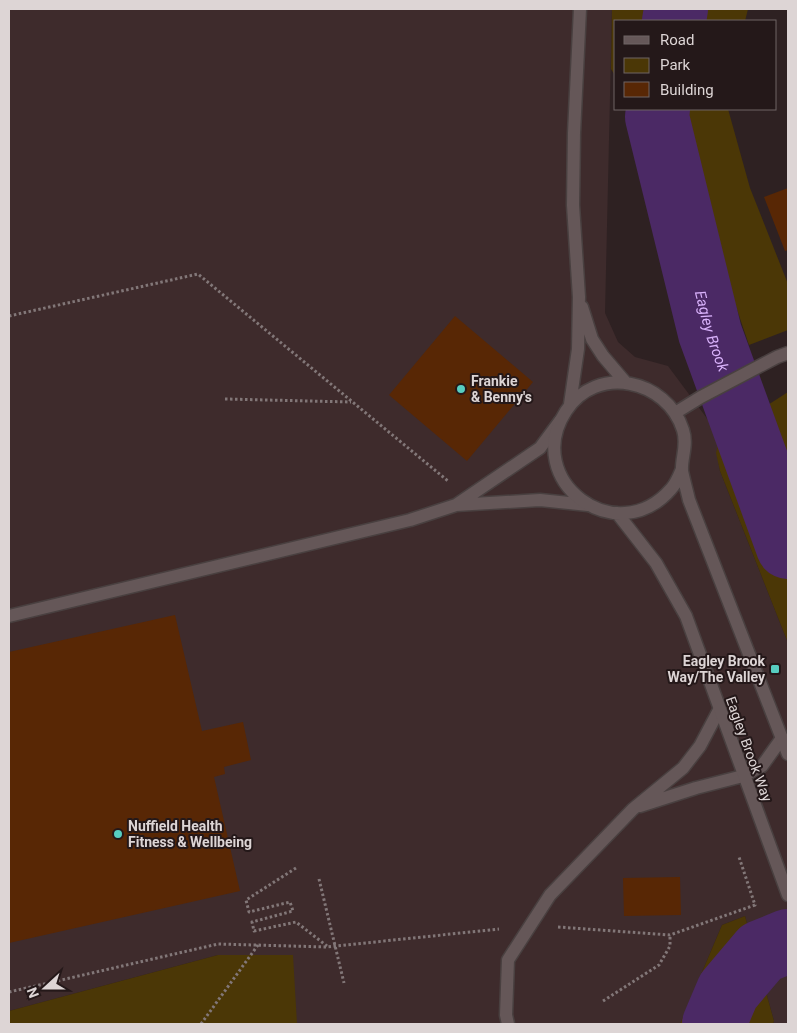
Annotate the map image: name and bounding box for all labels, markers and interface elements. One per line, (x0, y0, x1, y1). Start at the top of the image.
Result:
legend (614, 20, 777, 110)
text: Road (660, 31, 694, 49)
text: Park (660, 56, 691, 74)
text: Building (660, 81, 714, 99)
water label: Eagley Brook (691, 289, 733, 375)
place label: Frankie & Benny's (471, 373, 532, 405)
marker: Frankie & Benny's (455, 383, 467, 395)
place label: Eagley Brook Way/The Valley (668, 653, 766, 685)
marker: Eagley Brook Way/The Valley (769, 663, 781, 675)
street label: Eagley Brook Way (723, 694, 776, 804)
place label: Nuffield Health Fitness & Wellbeing (128, 818, 252, 850)
marker: Nuffield Health Fitness & Wellbeing (112, 828, 124, 840)
north arrow (20, 963, 70, 1013)
text: N (24, 985, 42, 1000)

